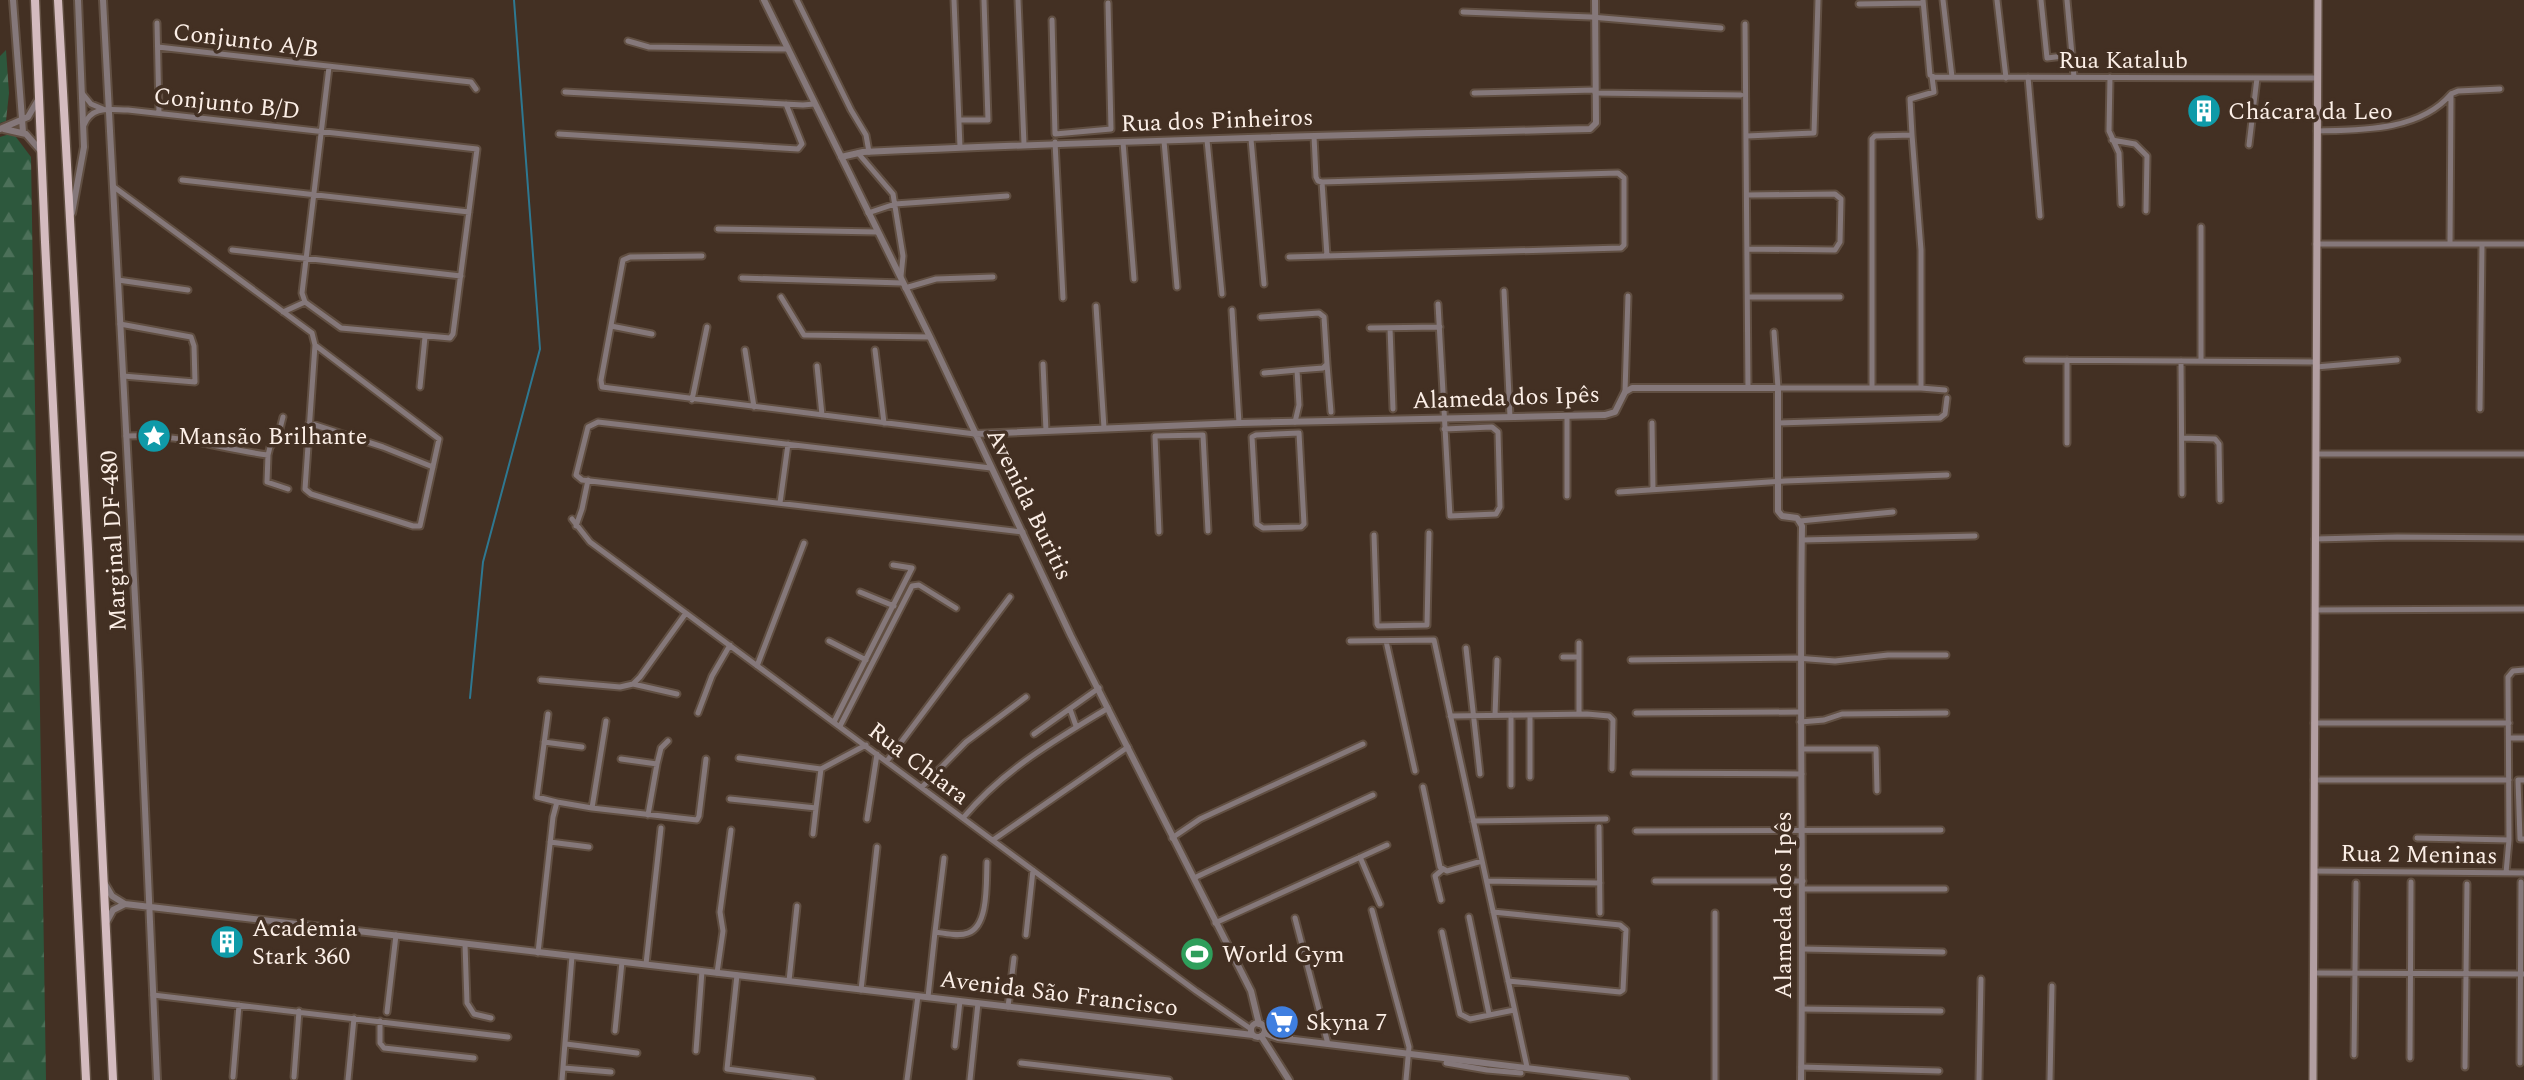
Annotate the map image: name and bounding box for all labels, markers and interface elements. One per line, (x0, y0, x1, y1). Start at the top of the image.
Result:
street label: Conjunto A/B (171, 14, 321, 68)
street label: Rua Katalub (2058, 43, 2188, 79)
street label: Conjunto B/D (152, 78, 302, 130)
building icon: Chácara da Leo (2185, 92, 2223, 130)
place label: Chácara da Leo (2228, 94, 2393, 130)
street label: Rua dos Pinheiros (1120, 100, 1314, 142)
street label: Alameda dos Ipês (1412, 377, 1600, 419)
place icon: Mansão Brilhante (135, 417, 173, 455)
place label: Mansão Brilhante (178, 419, 367, 455)
street label: Avenida Buritis (977, 422, 1082, 587)
street label: Marginal DF-480 (91, 449, 137, 632)
street label: Rua Chiara (860, 714, 977, 814)
street label: Alameda dos Ipês (1766, 811, 1802, 999)
street label: Rua 2 Meninas (2340, 836, 2498, 874)
place label: Academia Stark 360 (252, 911, 358, 975)
building icon: Academia Stark 360 (208, 923, 246, 961)
sports icon: World Gym (1178, 935, 1216, 973)
place label: World Gym (1222, 937, 1345, 973)
street label: Avenida São Francisco (938, 962, 1180, 1026)
supermarket icon: Skyna 7 (1263, 1003, 1301, 1041)
place label: Skyna 7 (1306, 1005, 1387, 1041)

